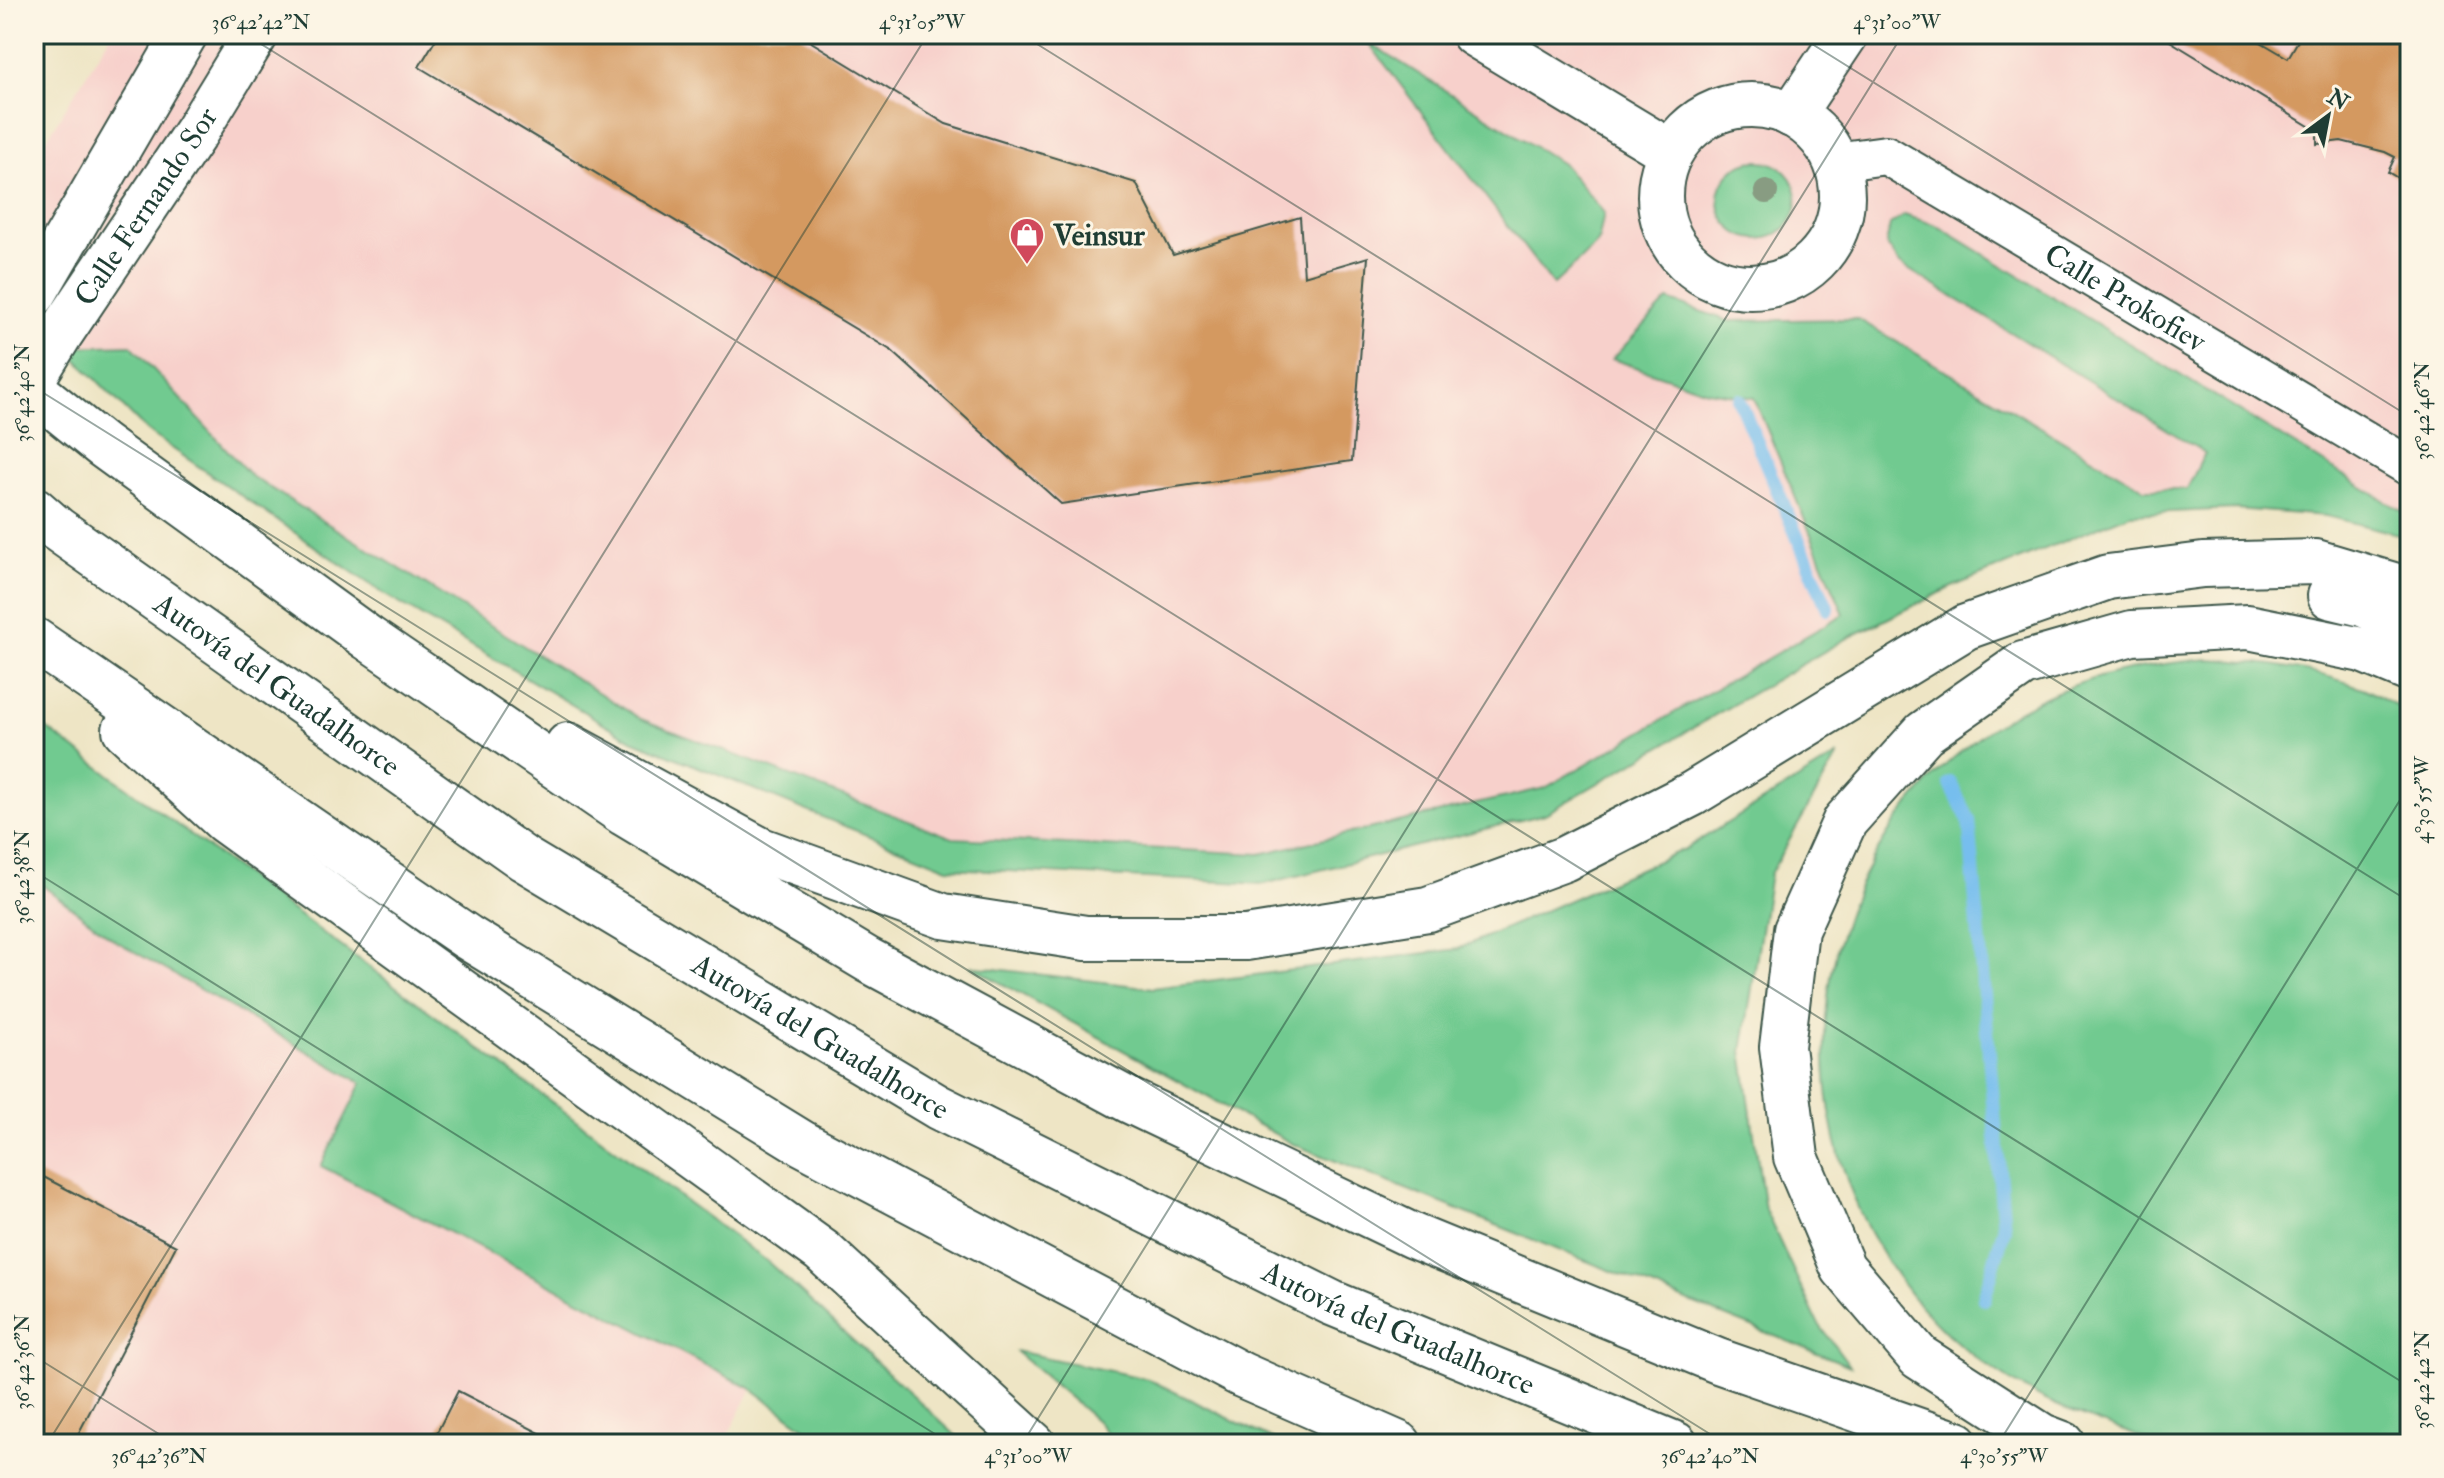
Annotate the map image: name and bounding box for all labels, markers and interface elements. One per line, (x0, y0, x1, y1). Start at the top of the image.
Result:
text: 36°42'42"N (212, 10, 310, 35)
text: 4°31'05"W (879, 10, 966, 35)
text: 4°31'00"W (1853, 10, 1941, 35)
north arrow (2288, 76, 2368, 156)
text: N (2321, 82, 2354, 117)
street label: Calle Fernando Sor (66, 100, 225, 313)
shop icon: Veinsur (1008, 216, 1046, 266)
place label: Veinsur (1052, 217, 1146, 254)
street label: Calle Prokofiev (2038, 235, 2214, 360)
text: 36°42'40"N (10, 344, 35, 442)
text: 36°42'46"N (2410, 362, 2435, 460)
street label: Autovía del Guadalhorce (146, 584, 407, 784)
text: 4°30'55"W (2410, 756, 2435, 844)
text: 36°42'38"N (10, 830, 35, 924)
street label: Autovía del Guadalhorce (685, 945, 955, 1128)
street label: Autovía del Guadalhorce (1255, 1252, 1540, 1403)
text: 36°42'36"N (10, 1314, 35, 1410)
text: 36°42'42"N (2410, 1331, 2435, 1429)
text: 36°42'36"N (111, 1444, 207, 1469)
text: 4°31'00"W (984, 1444, 1072, 1469)
text: 36°42'40"N (1661, 1444, 1759, 1469)
text: 4°30'55"W (1960, 1444, 2048, 1469)

